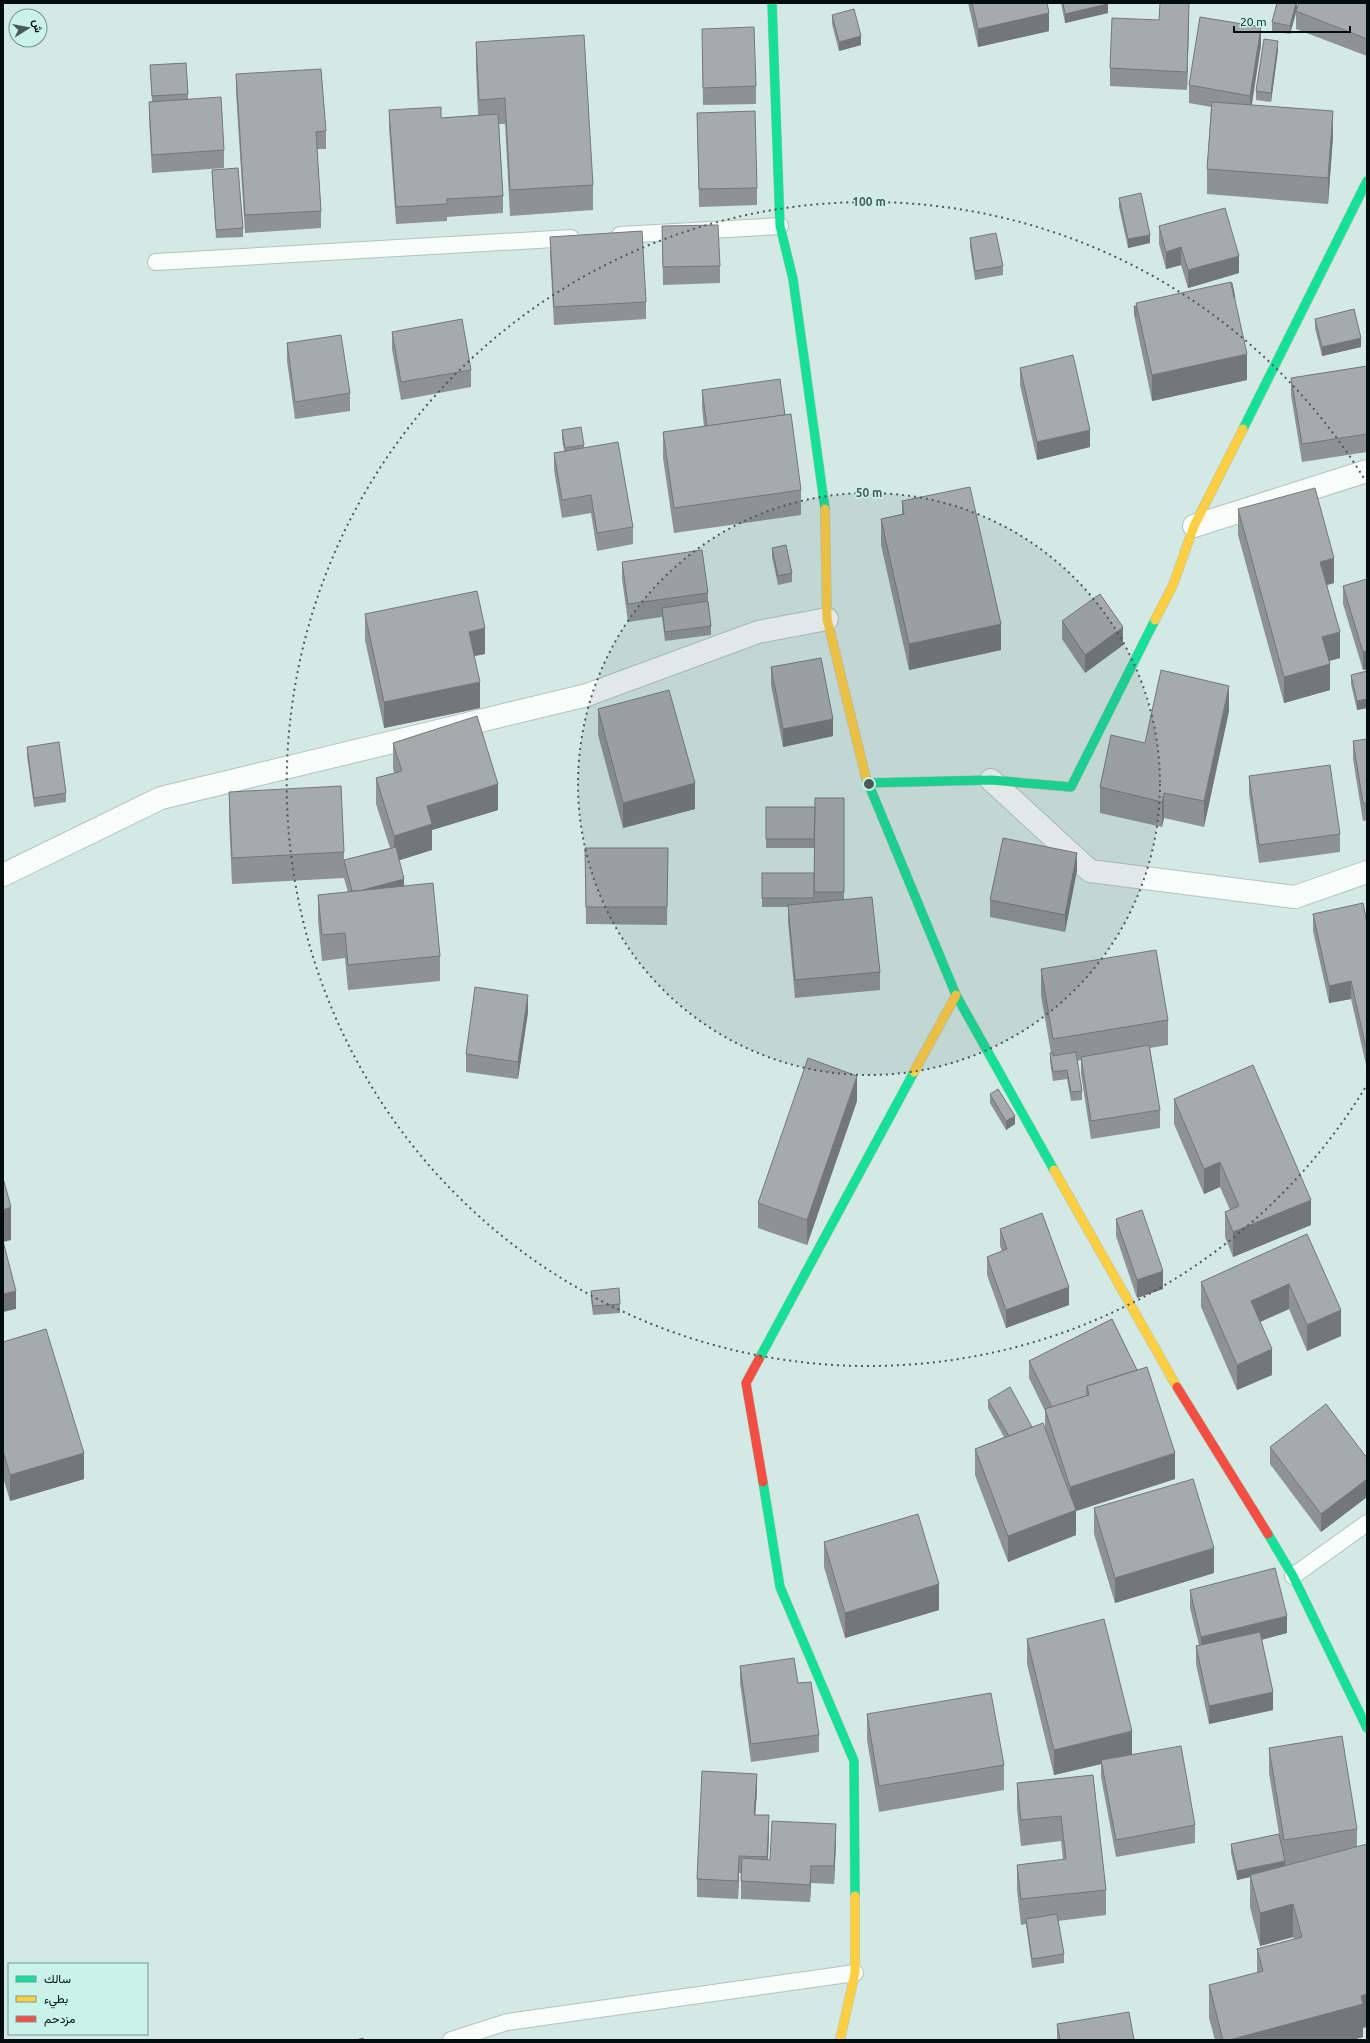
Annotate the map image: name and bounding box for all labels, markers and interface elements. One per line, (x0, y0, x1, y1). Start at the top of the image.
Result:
north arrow (8, 8, 48, 48)
scale bar (1234, 8, 1350, 34)
text: 20 m (1240, 15, 1267, 28)
text: ش (30, 18, 45, 34)
text: 100 m (852, 195, 886, 208)
text: 50 m (856, 486, 882, 499)
centre of rings (862, 777, 876, 791)
legend (8, 1963, 148, 2035)
text: سالك (44, 1972, 71, 1985)
text: بطيء (44, 1992, 68, 2009)
text: مزدحم (44, 2012, 75, 2027)

